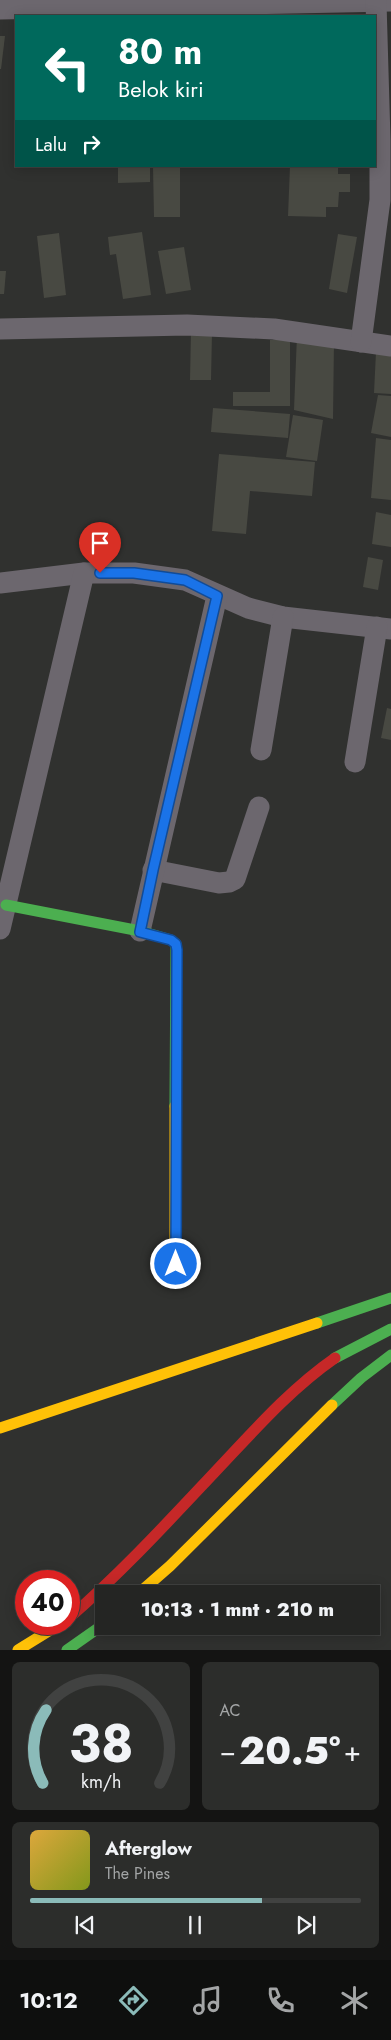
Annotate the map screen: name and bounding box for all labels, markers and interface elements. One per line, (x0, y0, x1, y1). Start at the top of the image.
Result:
text: 80 m (118, 27, 202, 77)
icon: left (35, 35, 100, 100)
text: Belok kiri (118, 73, 204, 105)
icon: right (77, 130, 105, 158)
text: Lalu (35, 131, 67, 158)
pin (79, 522, 121, 573)
icon: arrive (86, 529, 114, 557)
position arrow (149, 1237, 201, 1289)
speed limit sign: 40 (15, 1570, 80, 1635)
text: 10:13 · 1 mnt · 210 m (141, 1596, 334, 1623)
text: AC (220, 1699, 241, 1722)
text: 38 (68, 1706, 133, 1782)
text: 20.5° (239, 1723, 341, 1778)
text: − (220, 1731, 236, 1772)
text: + (344, 1731, 361, 1772)
text: km/h (81, 1769, 121, 1795)
text: Afterglow (105, 1835, 192, 1862)
text: The Pines (105, 1862, 170, 1885)
icon: previous (71, 1911, 99, 1939)
icon: pause (181, 1911, 209, 1939)
icon: next (292, 1911, 320, 1939)
icon: directions (116, 1983, 151, 2018)
icon: music (190, 1983, 225, 2018)
icon: phone (263, 1983, 298, 2018)
icon: climate (337, 1983, 372, 2018)
text: 10:12 (19, 1984, 78, 2016)

